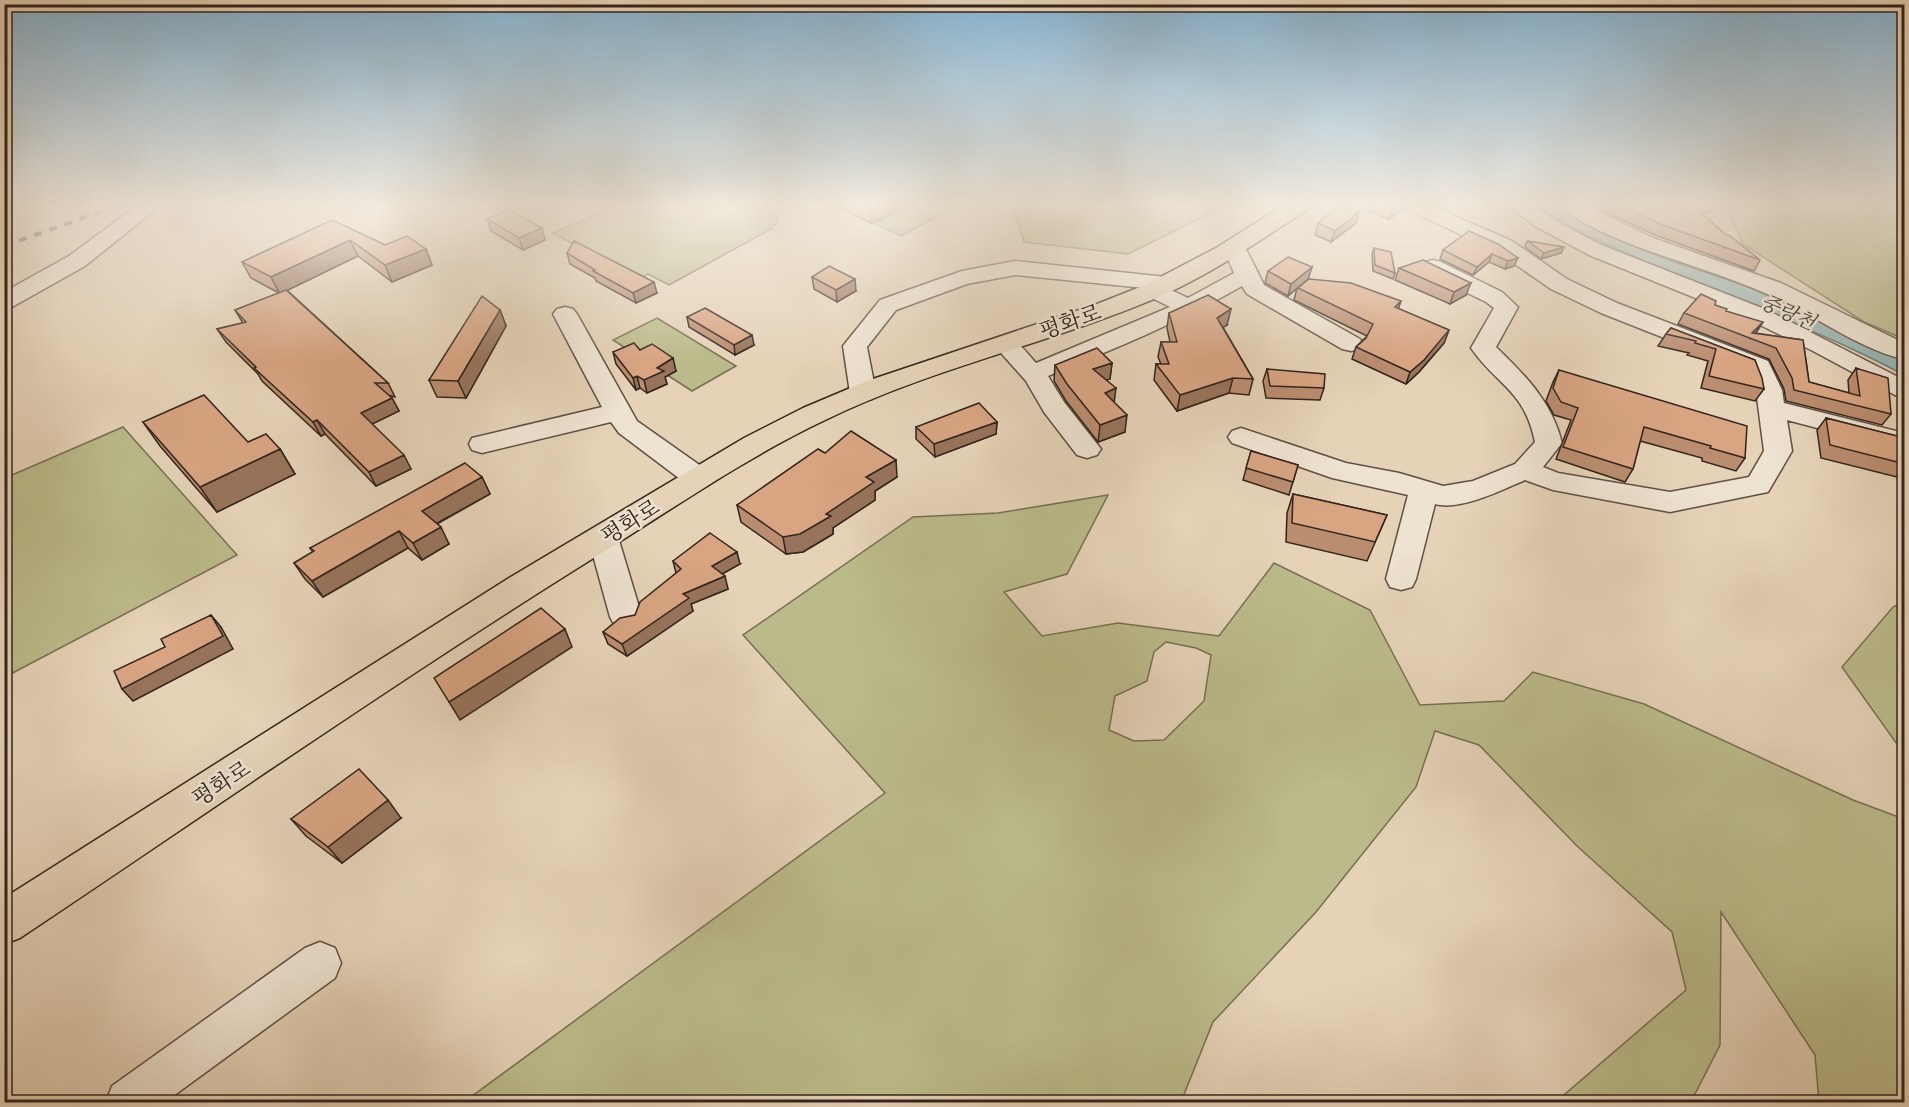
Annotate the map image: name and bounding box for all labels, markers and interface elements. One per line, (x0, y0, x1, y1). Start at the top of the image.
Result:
water label: 중랑천 (1756, 288, 1821, 337)
street label: 평화로 (1035, 297, 1105, 347)
street label: 평화로 (596, 492, 666, 551)
street label: 평화로 (187, 754, 256, 814)

